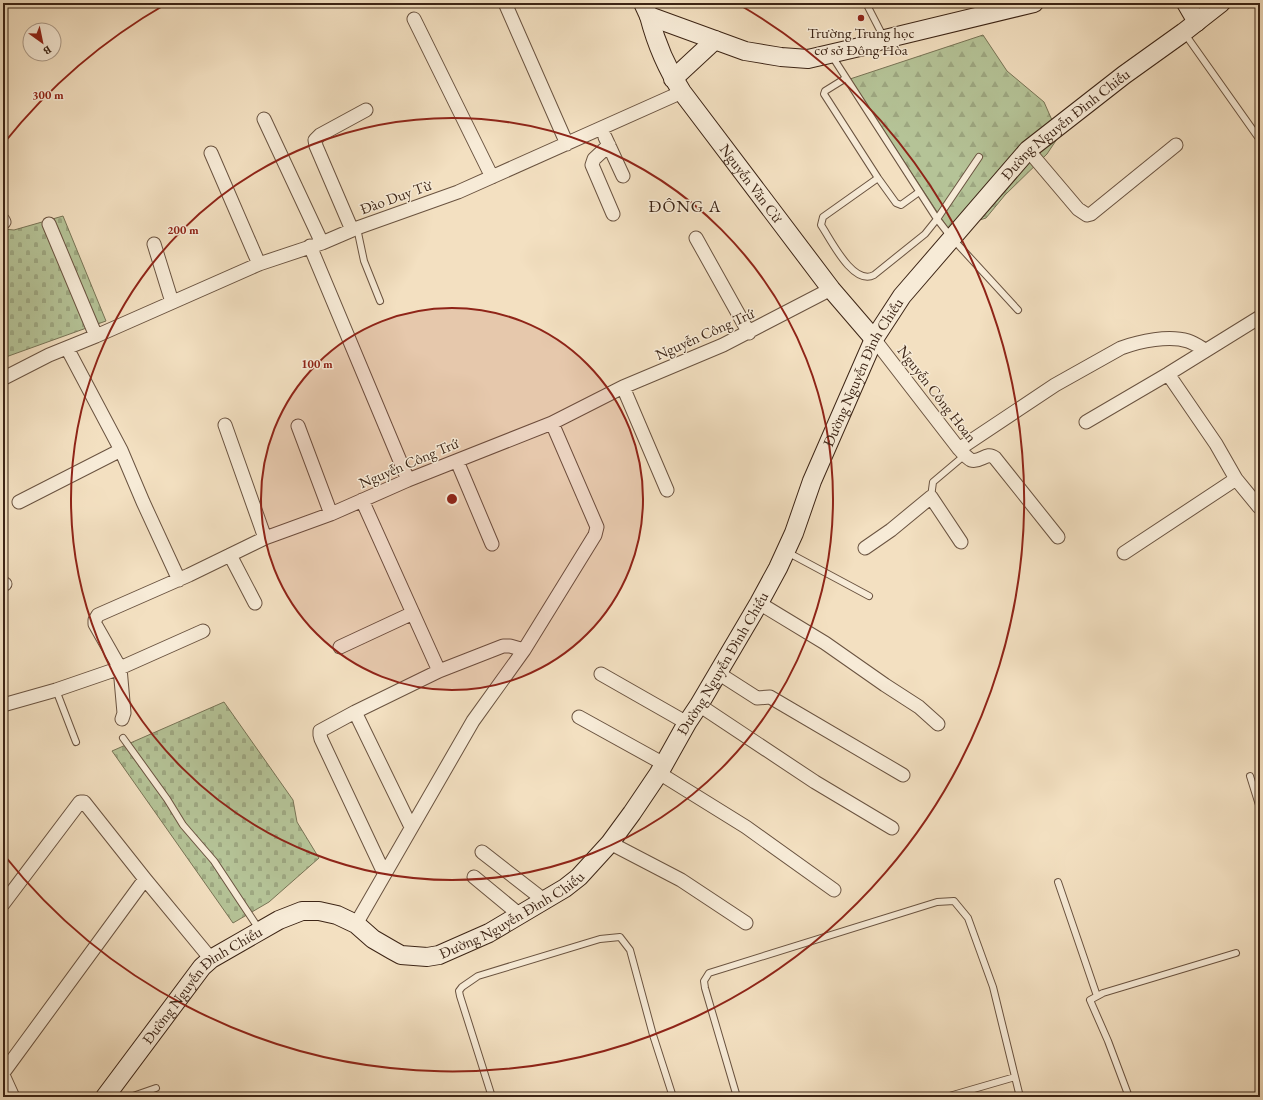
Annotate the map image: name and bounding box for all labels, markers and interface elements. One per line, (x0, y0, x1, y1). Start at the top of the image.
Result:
marker: Trường Trung học cơ sở Đông Hòa (856, 13, 866, 23)
north arrow (22, 22, 62, 62)
place label: Trường Trung học cơ sở Đông Hòa (807, 23, 915, 59)
text: B (41, 43, 54, 58)
street label: Đường Nguyễn Đình Chiểu (996, 64, 1133, 184)
text: 300 m (32, 87, 64, 103)
street label: Nguyễn Văn Cừ (716, 140, 788, 227)
street label: Đào Duy Từ (357, 175, 435, 218)
district label: ĐÔNG A (649, 195, 721, 217)
text: 200 m (167, 222, 199, 238)
street label: Đường Nguyễn Đình Chiểu (818, 294, 907, 449)
street label: Nguyễn Công Trứ (652, 303, 758, 364)
street label: Nguyễn Công Hoan (894, 341, 981, 446)
text: 100 m (301, 356, 333, 372)
street label: Nguyễn Công Trứ (356, 433, 462, 492)
centre of rings (445, 492, 459, 506)
street label: Đường Nguyễn Đình Chiểu (672, 588, 772, 738)
street label: Đường Nguyễn Đình Chiểu (436, 867, 588, 963)
street label: Đường Nguyễn Đình Chiểu (138, 922, 266, 1048)

